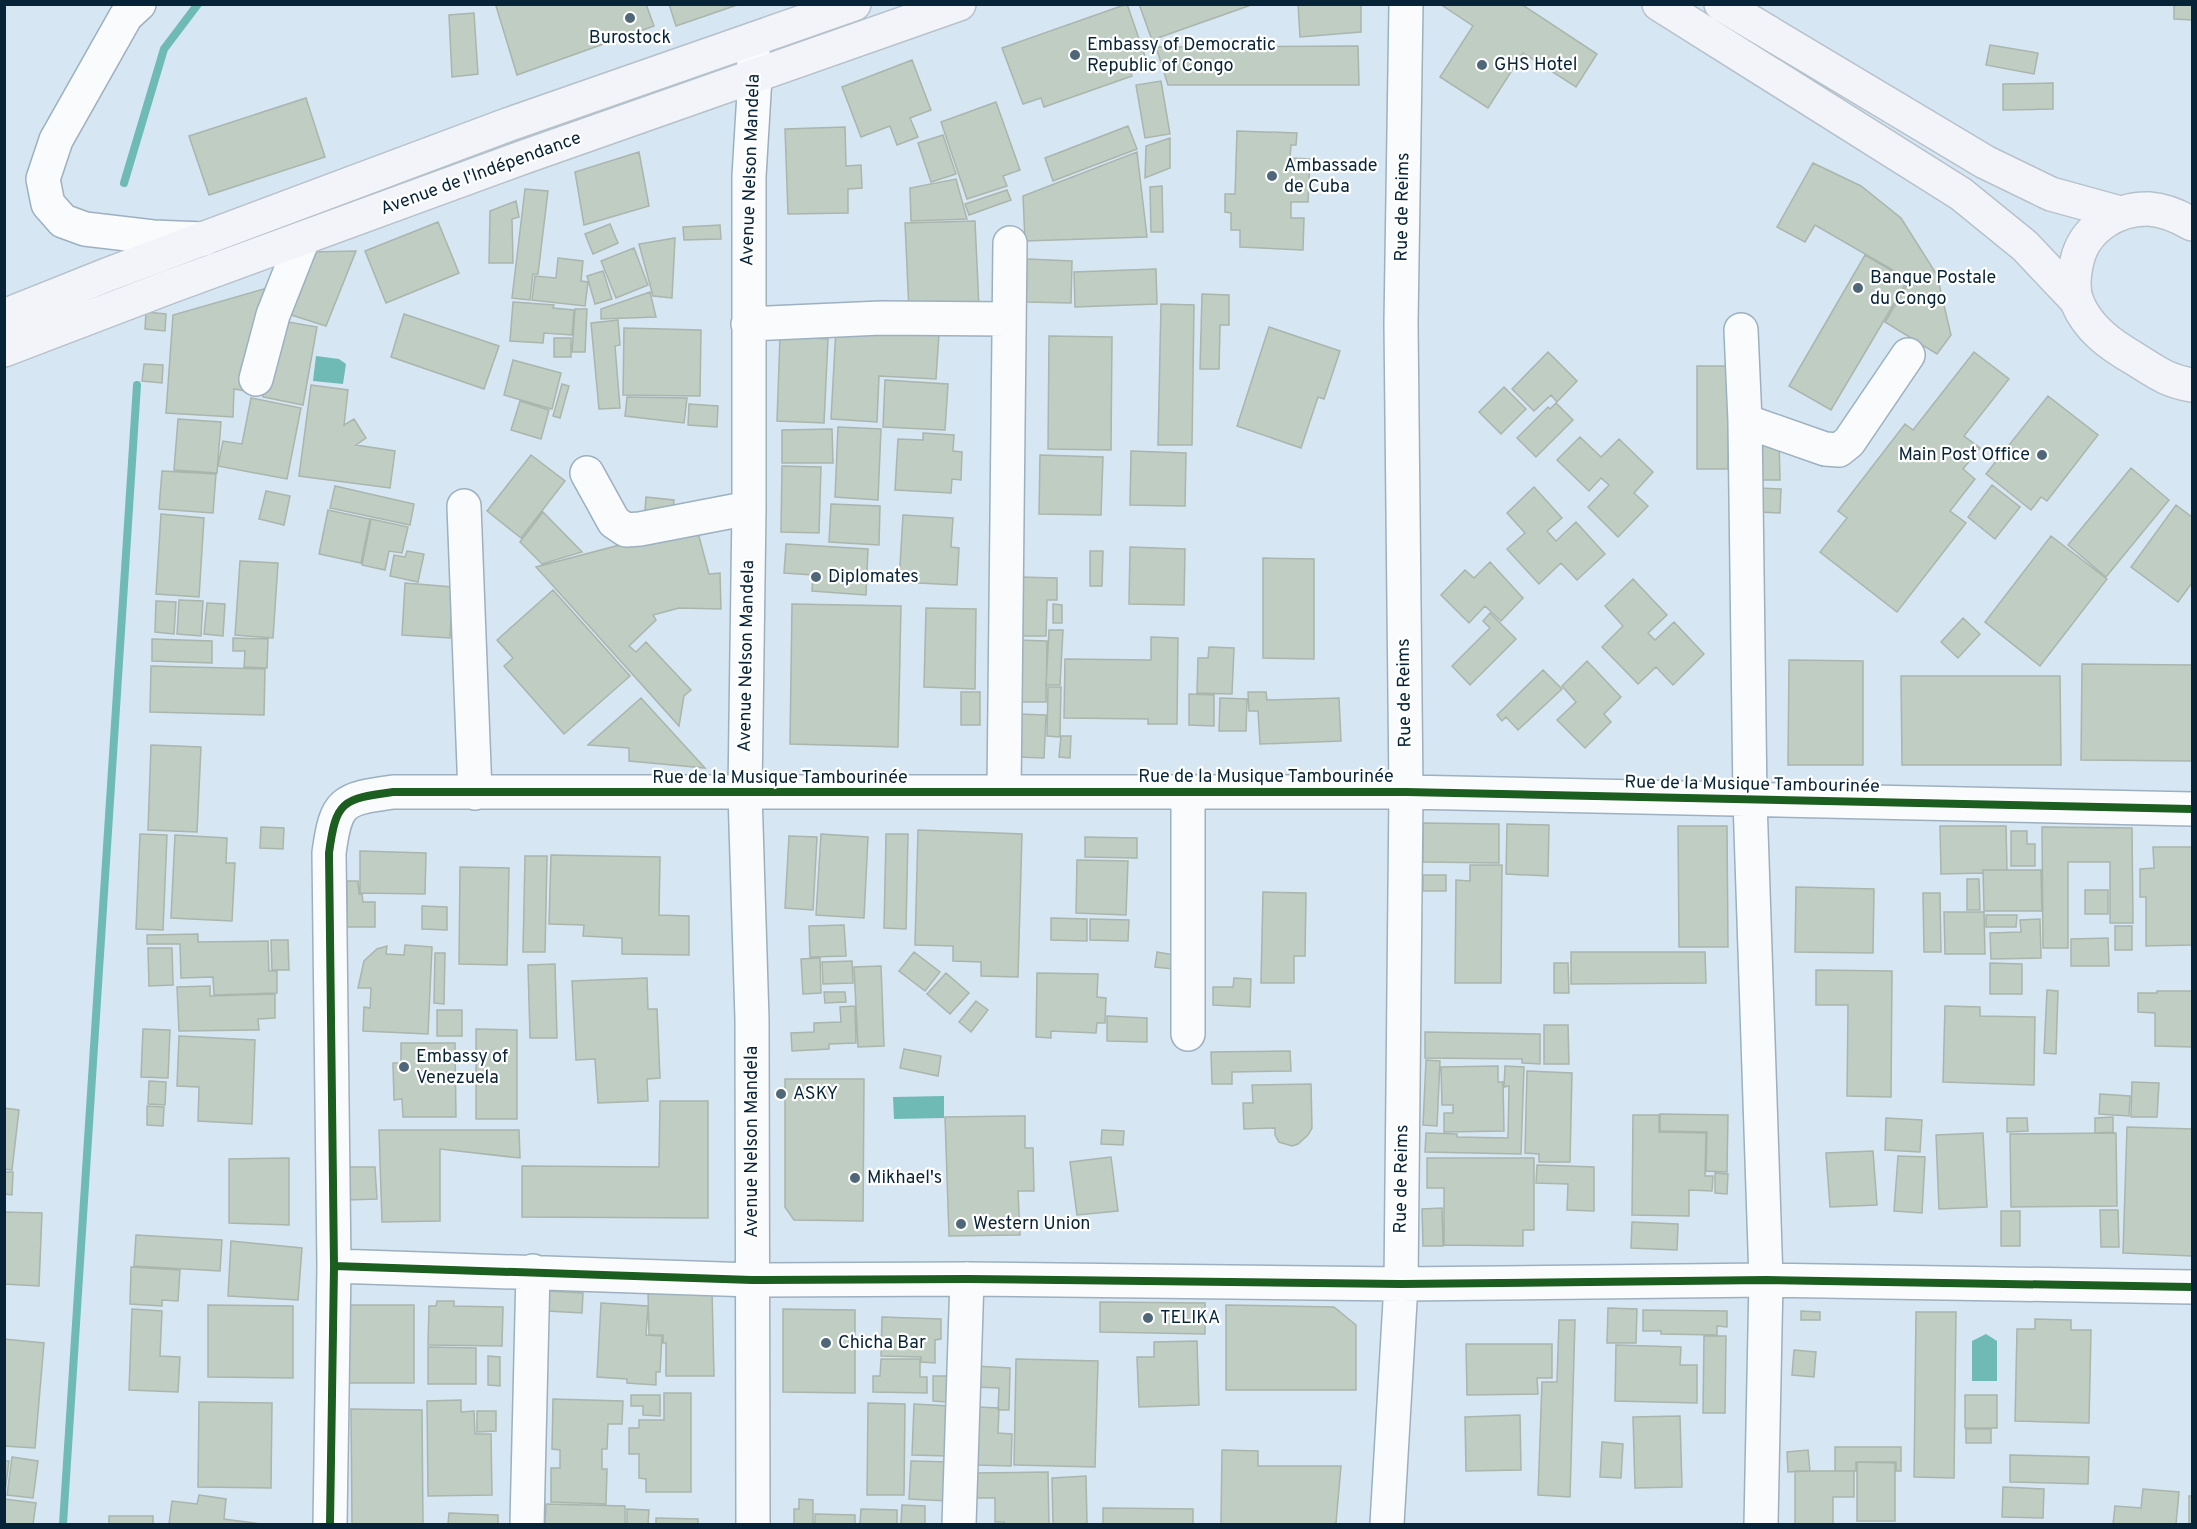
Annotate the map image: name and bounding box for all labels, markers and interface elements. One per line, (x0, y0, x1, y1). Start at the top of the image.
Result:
marker: Burostock (623, 11, 637, 25)
place label: Burostock (589, 27, 671, 50)
place label: Embassy of Democratic Republic of Congo (1087, 34, 1276, 78)
marker: Embassy of Democratic Republic of Congo (1068, 48, 1082, 62)
place label: GHS Hotel (1494, 54, 1578, 77)
marker: GHS Hotel (1475, 58, 1489, 72)
street label: Avenue Nelson Mandela (736, 74, 766, 266)
street label: Avenue de l'Indépendance (377, 127, 585, 221)
street label: Rue de Reims (1391, 152, 1415, 262)
place label: Ambassade de Cuba (1284, 155, 1378, 199)
marker: Ambassade de Cuba (1265, 169, 1279, 183)
place label: Banque Postale du Congo (1870, 267, 1996, 311)
marker: Banque Postale du Congo (1851, 281, 1865, 295)
place label: Main Post Office (1898, 444, 2030, 467)
marker: Main Post Office (2035, 448, 2049, 462)
street label: Avenue Nelson Mandela (734, 560, 760, 752)
place label: Diplomates (828, 566, 919, 589)
marker: Diplomates (809, 570, 823, 584)
street label: Rue de Reims (1393, 638, 1417, 748)
street label: Rue de la Musique Tambourinée (1138, 766, 1394, 789)
street label: Rue de la Musique Tambourinée (652, 767, 908, 790)
street label: Rue de la Musique Tambourinée (1624, 771, 1880, 799)
place label: Embassy of Venezuela (416, 1046, 508, 1090)
street label: Avenue Nelson Mandela (741, 1046, 764, 1238)
marker: Embassy of Venezuela (397, 1060, 411, 1074)
place label: ASKY (793, 1083, 838, 1106)
marker: ASKY (774, 1087, 788, 1101)
street label: Rue de Reims (1390, 1124, 1414, 1234)
place label: Mikhael's (867, 1167, 942, 1190)
marker: Mikhael's (848, 1171, 862, 1185)
place label: Western Union (973, 1213, 1091, 1236)
marker: Western Union (954, 1217, 968, 1231)
place label: TELIKA (1160, 1307, 1220, 1330)
marker: TELIKA (1141, 1311, 1155, 1325)
place label: Chicha Bar (838, 1332, 926, 1355)
marker: Chicha Bar (819, 1336, 833, 1350)

